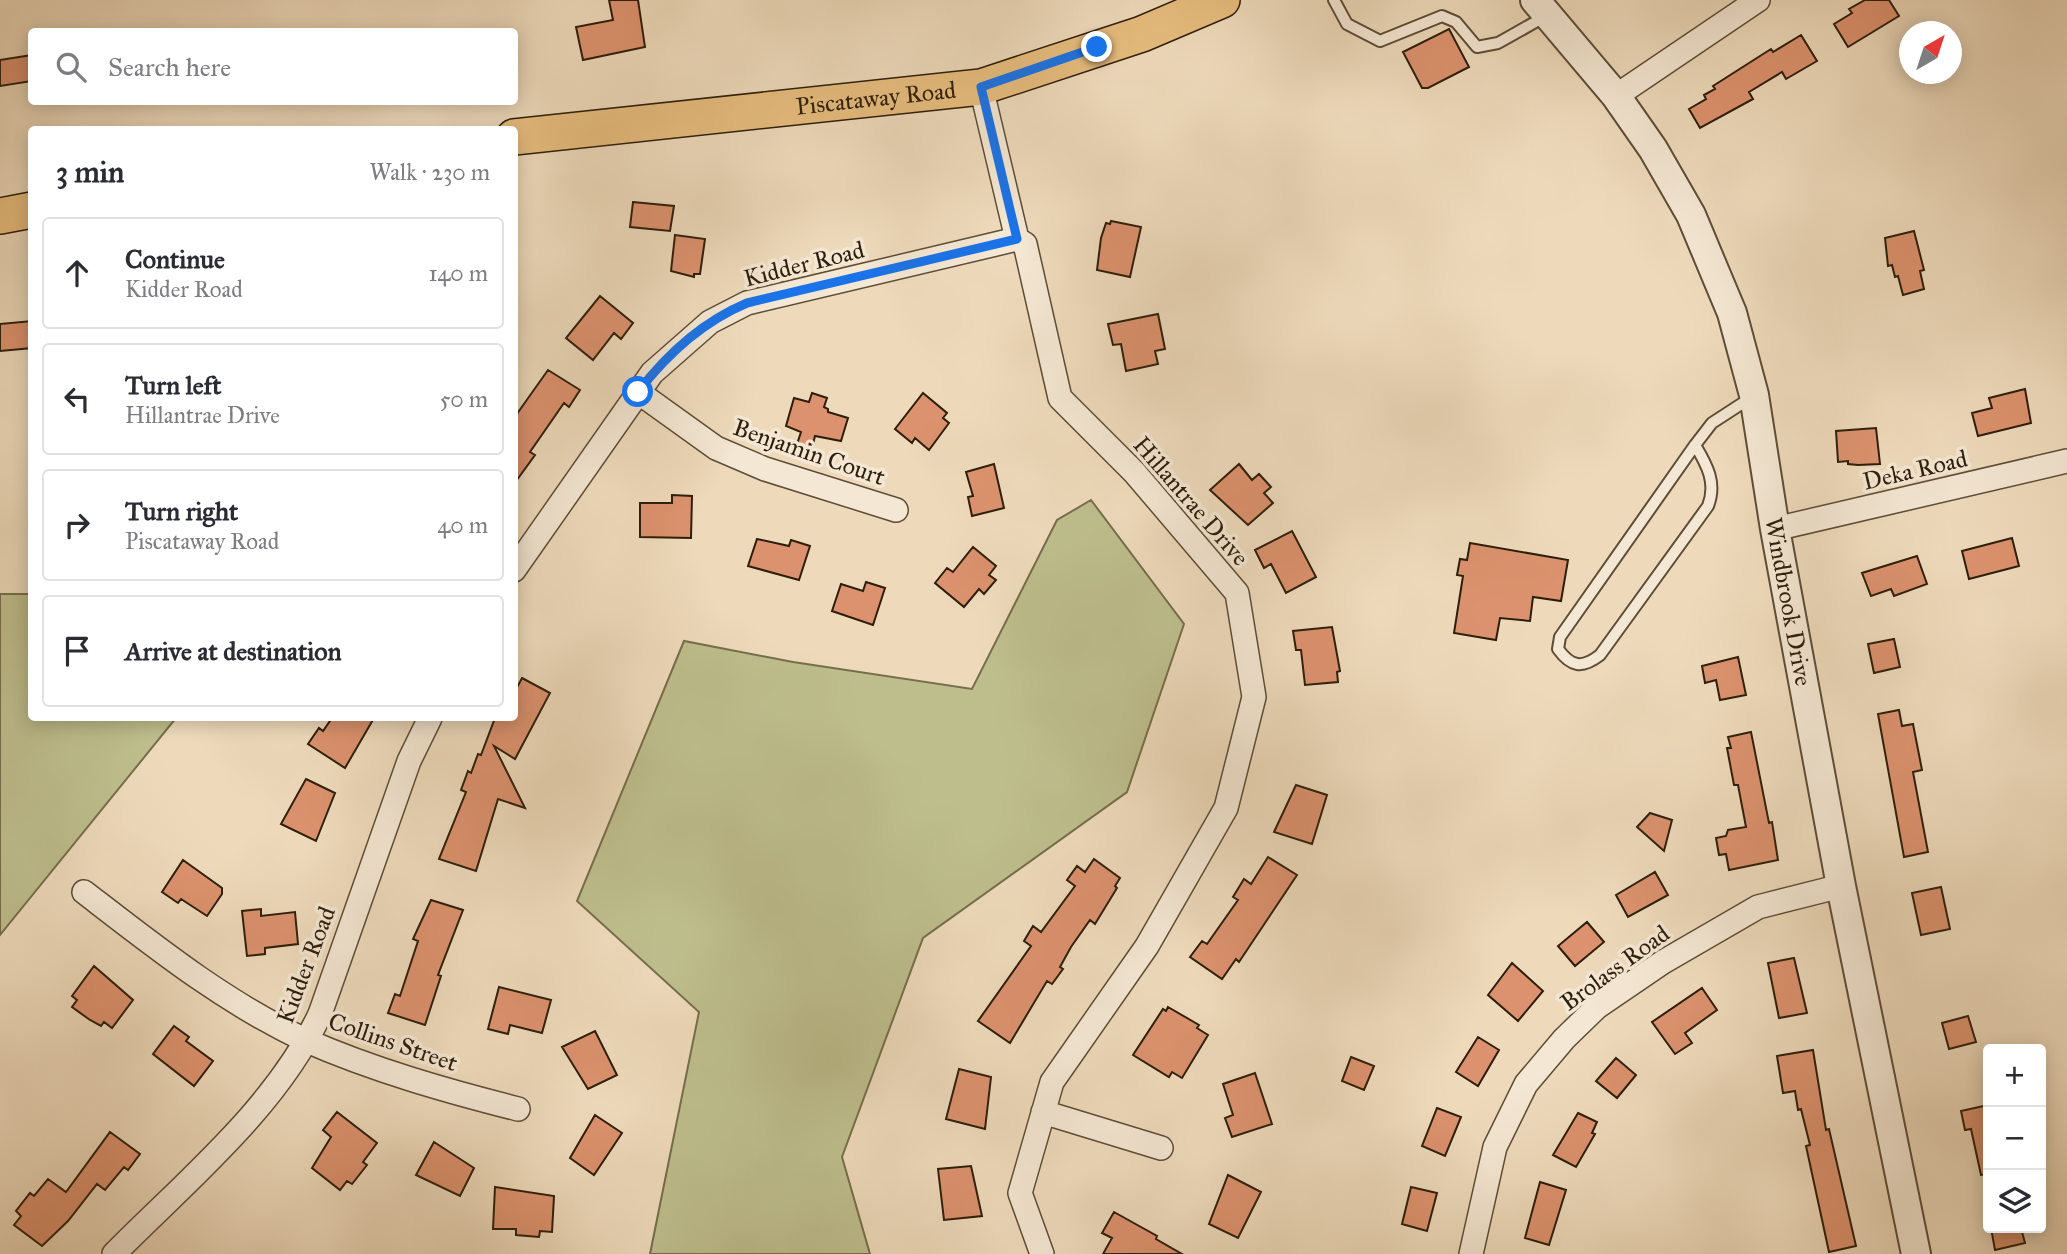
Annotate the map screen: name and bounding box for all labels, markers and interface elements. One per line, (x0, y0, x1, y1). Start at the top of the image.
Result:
north arrow (1899, 21, 1962, 84)
search box (28, 28, 518, 105)
route end (1081, 31, 1112, 62)
icon: search (52, 48, 90, 86)
text: Search here (108, 51, 231, 83)
street label: Piscataway Road (794, 75, 958, 122)
text: 3 min (56, 154, 124, 190)
text: Walk · 230 m (370, 158, 490, 186)
street label: Kidder Road (741, 235, 867, 293)
text: Continue (125, 243, 225, 275)
icon: ahead (58, 254, 96, 292)
text: 140 m (428, 259, 488, 287)
text: Kidder Road (125, 275, 243, 303)
text: Turn left (125, 369, 221, 401)
route start (622, 376, 653, 407)
icon: left (58, 380, 96, 418)
text: 50 m (440, 385, 488, 413)
text: Hillantrae Drive (125, 401, 280, 429)
street label: Benjamin Court (729, 412, 889, 492)
street label: Hillantrae Drive (1127, 430, 1255, 572)
street label: Deka Road (1860, 443, 1970, 497)
text: Turn right (125, 495, 238, 527)
icon: right (58, 506, 96, 544)
text: 40 m (438, 511, 488, 539)
street label: Windbrook Drive (1758, 515, 1819, 688)
text: Piscataway Road (125, 527, 279, 555)
icon: arrive (58, 632, 96, 670)
text: Arrive at destination (125, 635, 342, 667)
street label: Kidder Road (270, 902, 342, 1028)
street label: Brolass Road (1555, 918, 1675, 1018)
street label: Collins Street (324, 1006, 462, 1078)
map controls (1983, 1044, 2046, 1233)
button: + (1983, 1044, 2046, 1107)
button: − (1983, 1107, 2046, 1170)
button: layers (1983, 1170, 2046, 1233)

